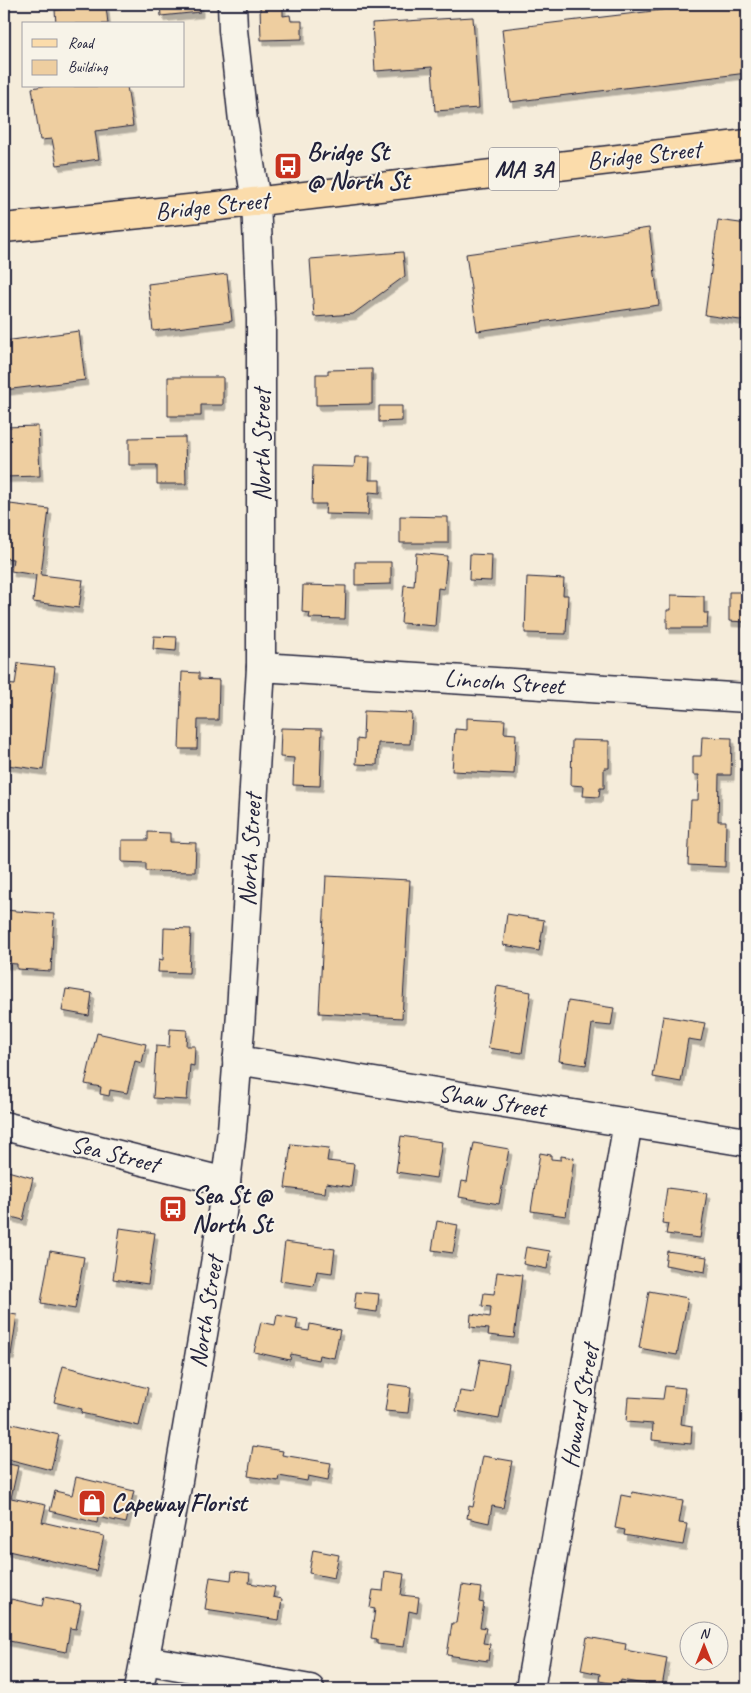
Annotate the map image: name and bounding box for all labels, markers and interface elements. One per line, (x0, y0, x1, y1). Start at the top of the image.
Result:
legend (22, 22, 185, 88)
text: Road (68, 34, 95, 53)
text: Building (68, 58, 108, 77)
street label: Bridge Street (586, 133, 706, 177)
place label: Bridge St @ North St (307, 136, 412, 197)
road number: MA 3A (489, 147, 559, 190)
bus stop icon: Bridge St @ North St (273, 151, 303, 181)
street label: Bridge Street (154, 184, 274, 228)
street label: North Street (246, 385, 278, 501)
street label: Lincoln Street (443, 662, 568, 702)
street label: North Street (231, 789, 269, 907)
street label: Shaw Street (436, 1077, 551, 1126)
street label: Sea Street (68, 1128, 166, 1181)
place label: Sea St @ North St (192, 1179, 275, 1240)
bus stop icon: Sea St @ North St (158, 1194, 188, 1224)
street label: North Street (181, 1250, 231, 1370)
street label: Howard Street (553, 1338, 607, 1470)
place label: Capeway Florist (111, 1487, 249, 1519)
shop icon: Capeway Florist (77, 1488, 107, 1518)
north arrow (678, 1620, 728, 1670)
text: N (700, 1625, 711, 1642)

